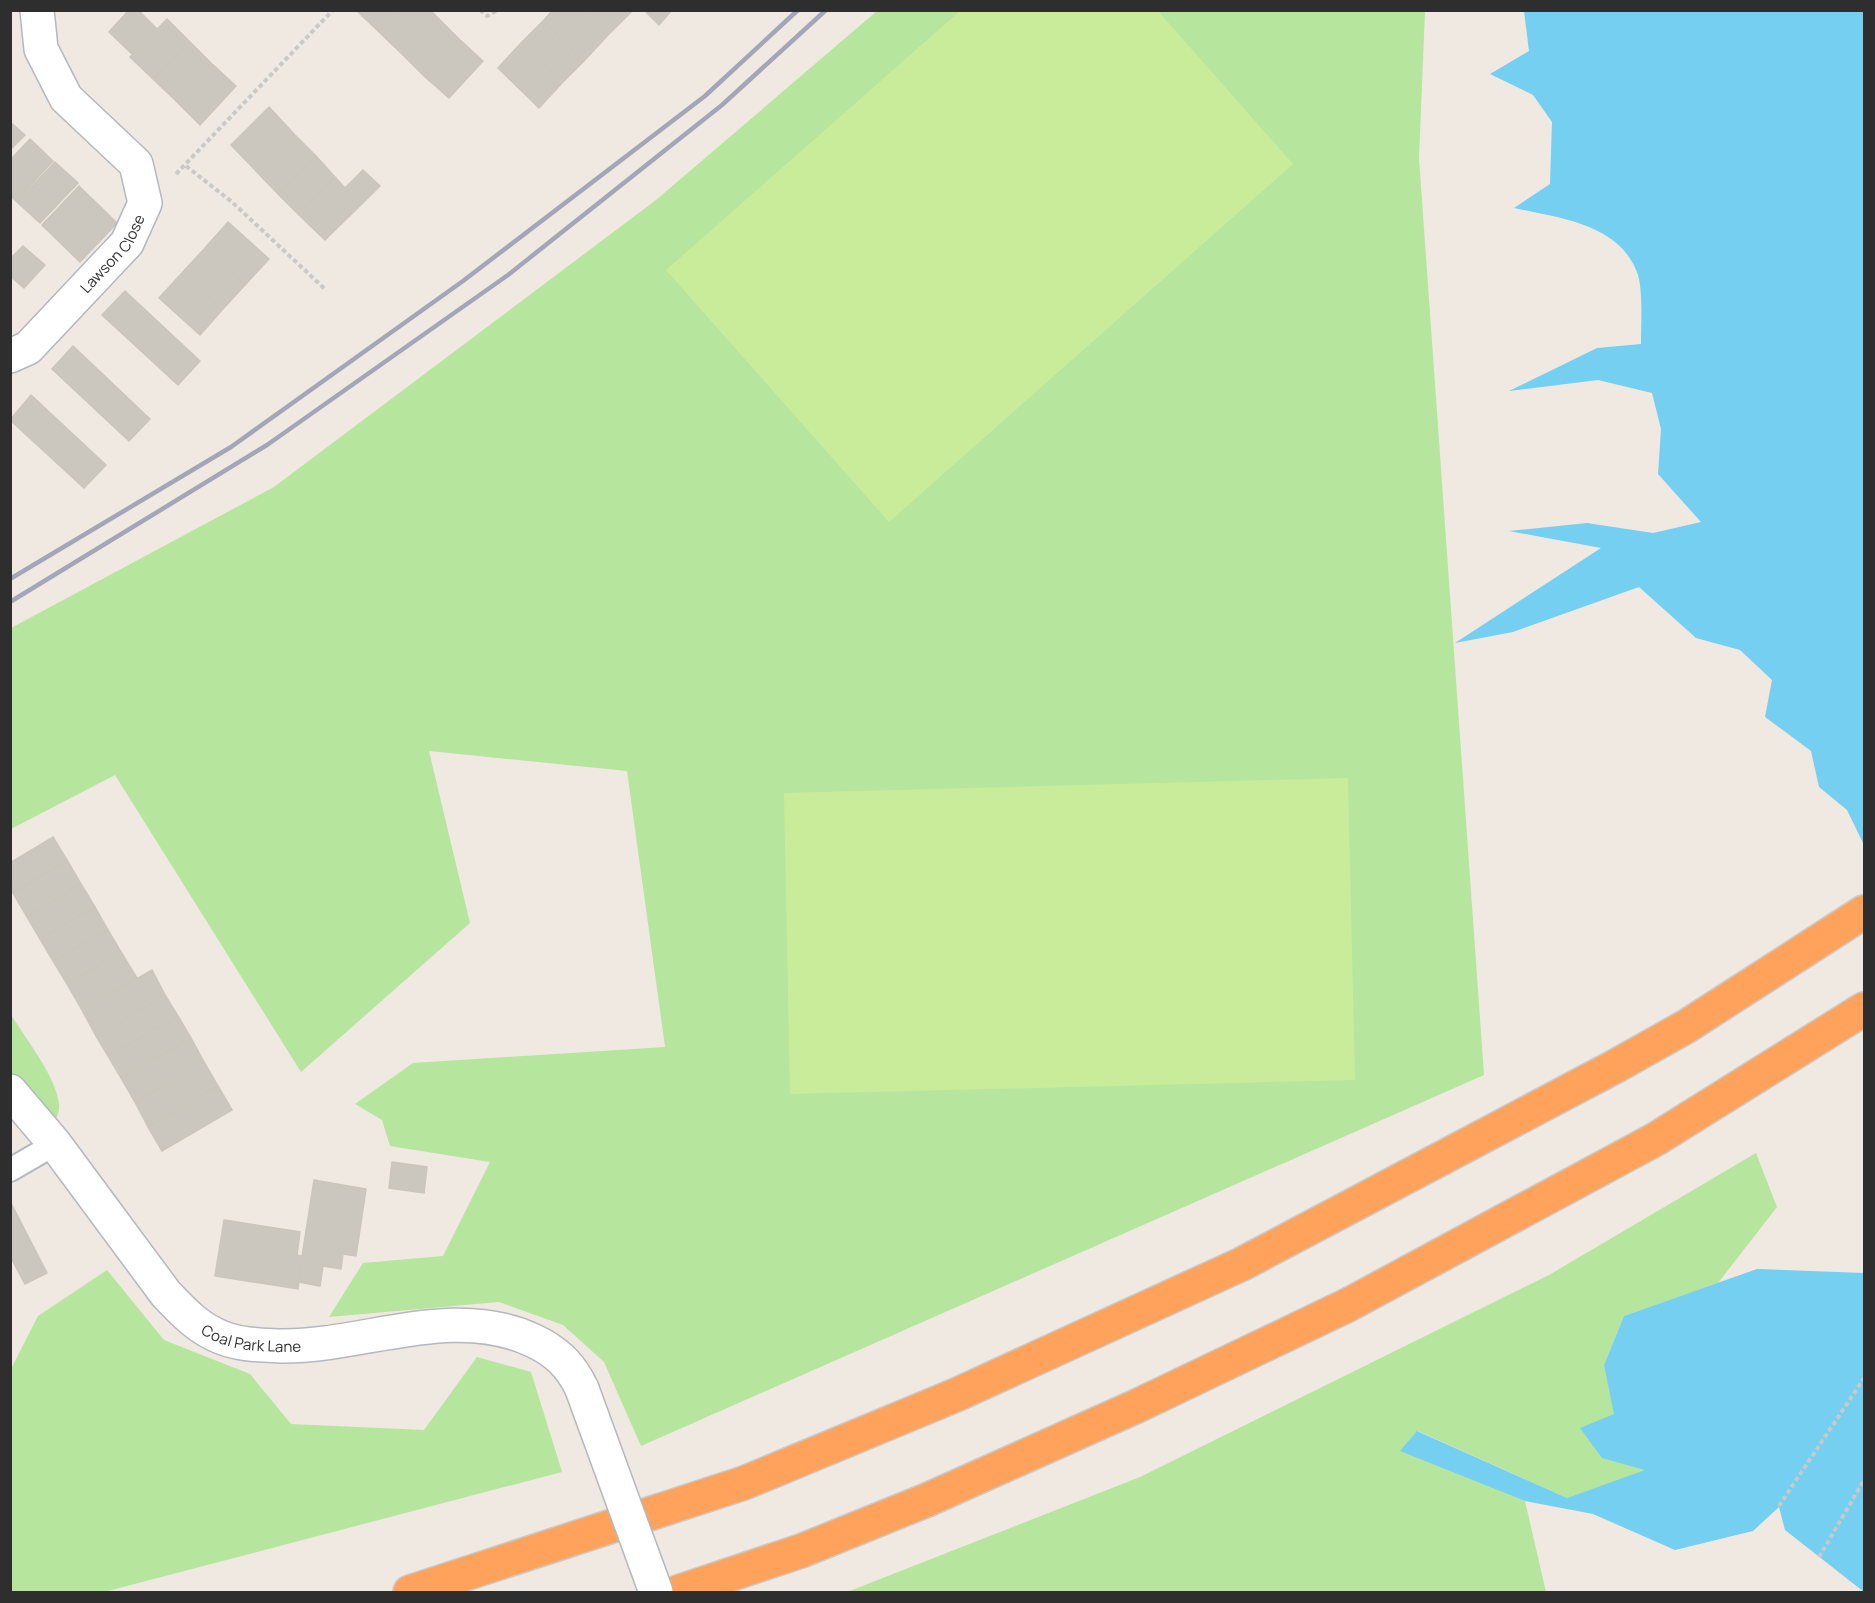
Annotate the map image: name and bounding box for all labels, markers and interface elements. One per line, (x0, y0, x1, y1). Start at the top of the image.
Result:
street label: Lawson Close (75, 211, 149, 297)
street label: Coal Park Lane (198, 1319, 302, 1357)

